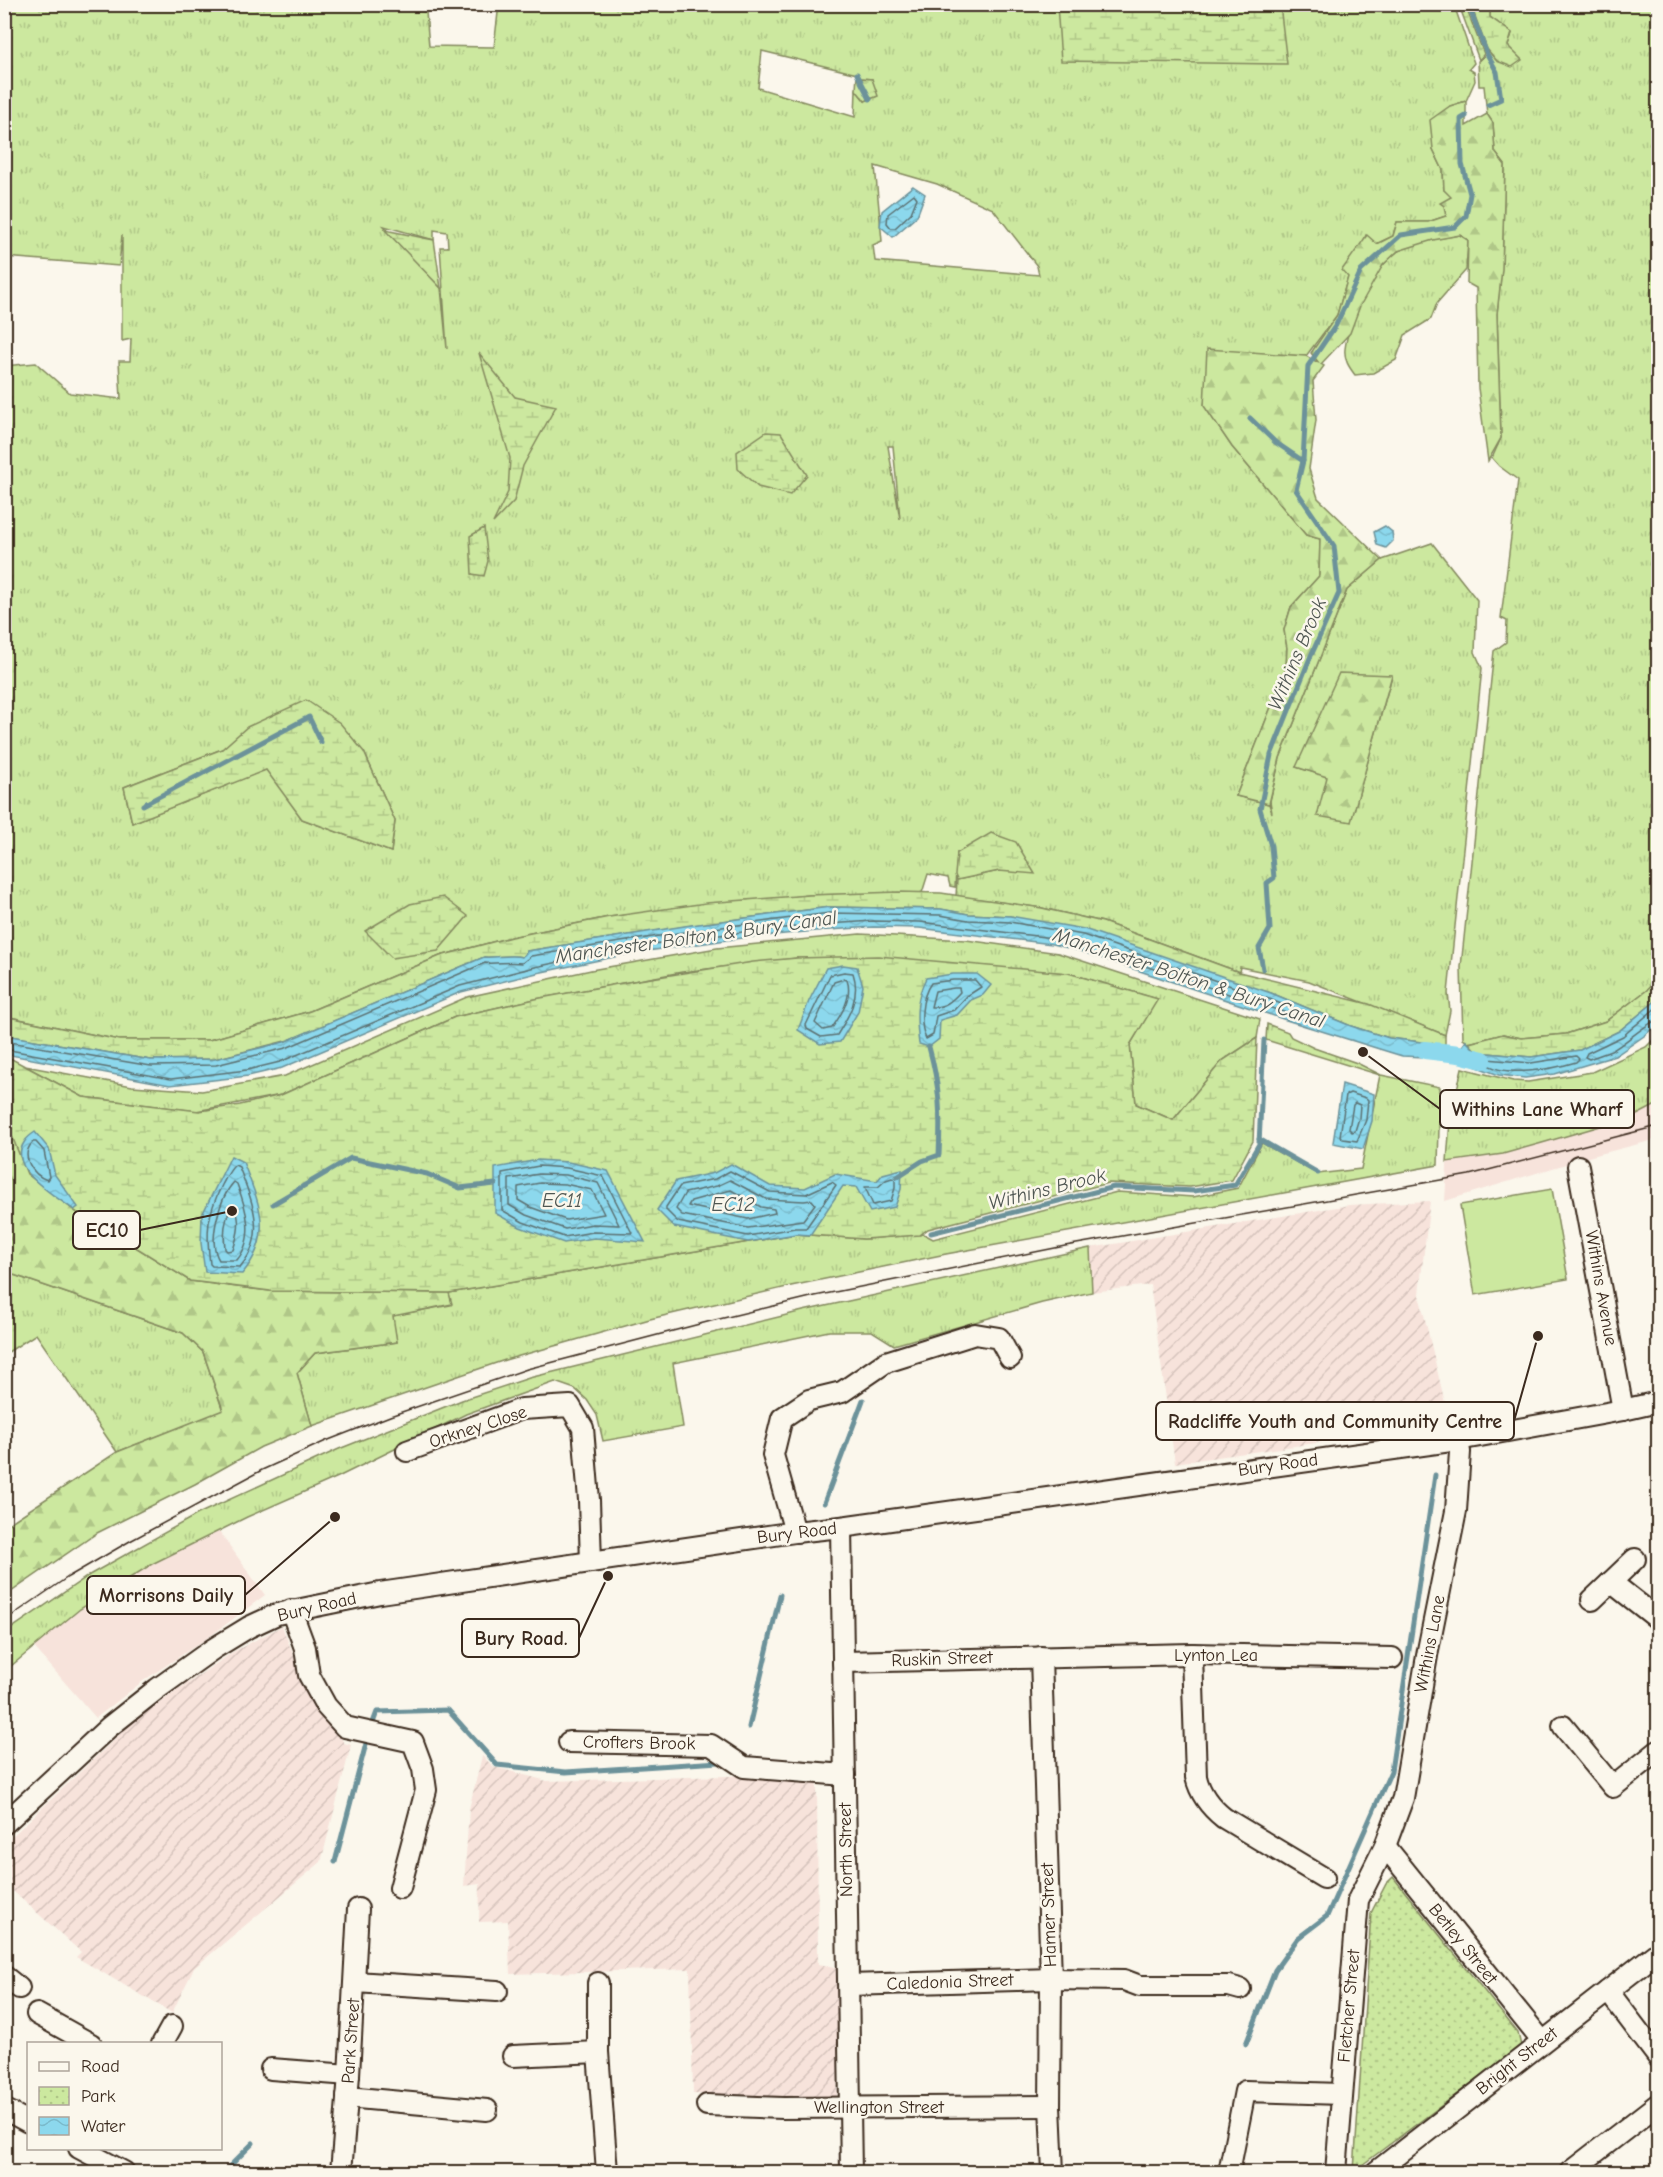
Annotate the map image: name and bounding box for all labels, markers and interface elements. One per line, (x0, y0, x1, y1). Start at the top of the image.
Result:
water label: Withins Brook (1263, 594, 1331, 714)
water label: Manchester Bolton & Bury Canal (553, 906, 839, 968)
water label: Manchester Bolton & Bury Canal (1050, 923, 1328, 1033)
callout: Withins Lane Wharf (1440, 1090, 1634, 1128)
text: Withins Lane Wharf (1452, 1098, 1624, 1121)
water label: Withins Brook (986, 1163, 1108, 1215)
water label: EC11 (542, 1189, 582, 1212)
water label: EC12 (712, 1193, 755, 1216)
callout: EC10 (73, 1211, 140, 1249)
text: EC10 (85, 1219, 129, 1242)
street label: Withins Avenue (1581, 1229, 1621, 1347)
street label: Orkney Close (427, 1401, 529, 1453)
callout: Radcliffe Youth and Community Centre (1156, 1402, 1514, 1440)
text: Radcliffe Youth and Community Centre (1168, 1410, 1502, 1433)
street label: Bury Road (1237, 1449, 1319, 1481)
street label: Bury Road (756, 1518, 838, 1548)
callout: Morrisons Daily (87, 1576, 245, 1614)
text: Morrisons Daily (99, 1584, 234, 1607)
street label: Bury Road (275, 1588, 359, 1626)
street label: Withins Lane (1410, 1593, 1450, 1695)
callout: Bury Road. (462, 1619, 579, 1657)
text: Bury Road. (474, 1627, 568, 1650)
street label: Lynton Lea (1174, 1645, 1258, 1666)
street label: Ruskin Street (891, 1647, 994, 1671)
street label: Crofters Brook (583, 1732, 696, 1754)
street label: North Street (835, 1802, 857, 1897)
street label: Hamer Street (1037, 1862, 1061, 1968)
street label: Betley Street (1424, 1900, 1502, 1989)
street label: Fletcher Street (1334, 1948, 1364, 2063)
street label: Caledonia Street (886, 1969, 1015, 1995)
street label: Park Street (338, 1997, 365, 2084)
street label: Bright Street (1472, 2022, 1563, 2099)
legend (27, 2042, 222, 2150)
text: Road (81, 2056, 120, 2077)
text: Park (81, 2086, 116, 2107)
street label: Wellington Street (814, 2097, 945, 2118)
text: Water (81, 2116, 126, 2137)

